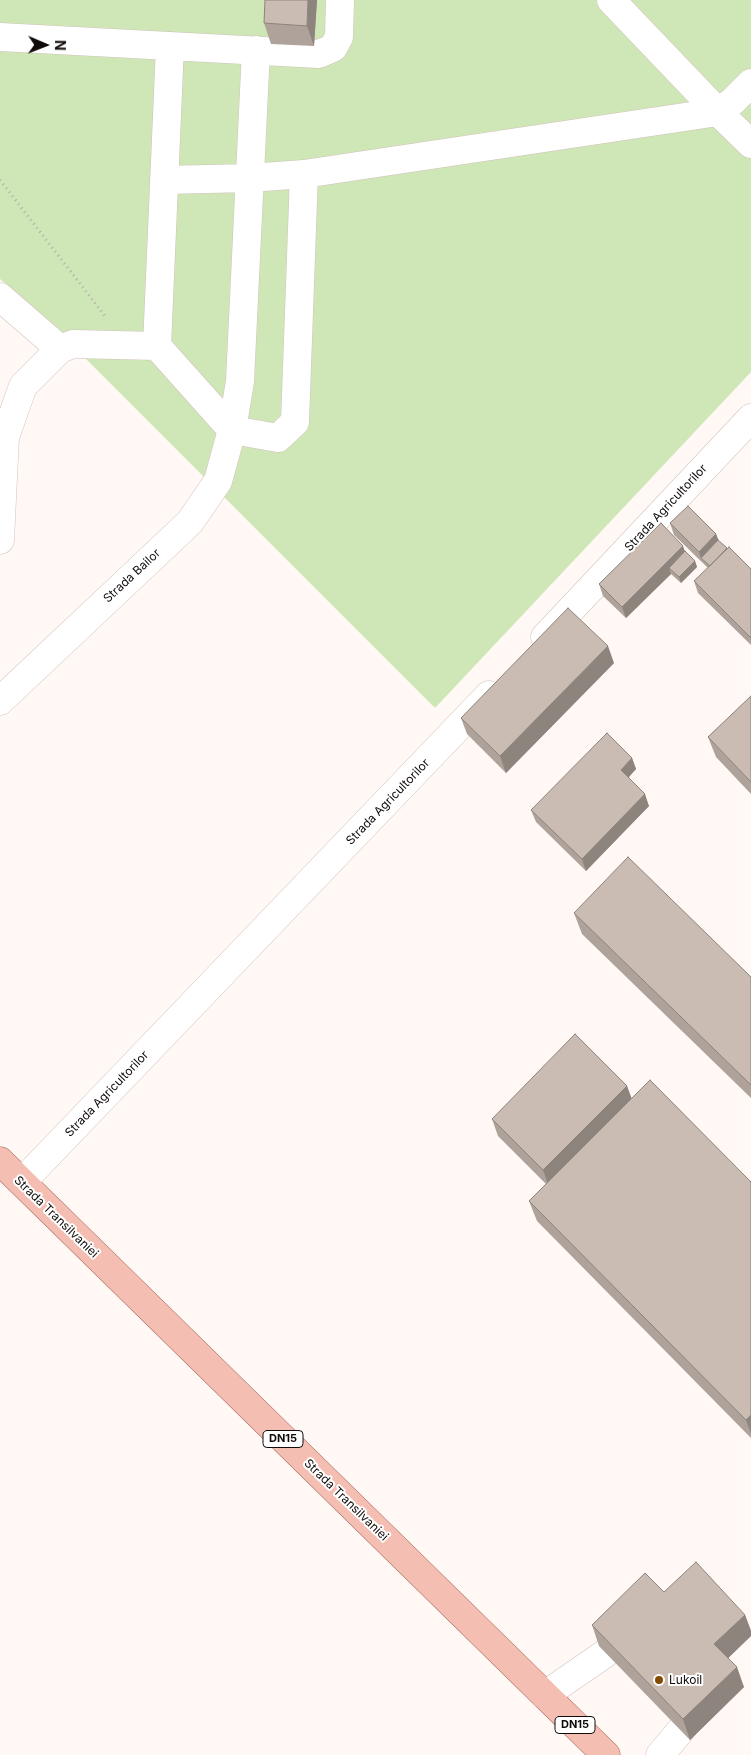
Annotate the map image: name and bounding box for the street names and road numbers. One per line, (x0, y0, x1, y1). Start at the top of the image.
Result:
street label: Strada Agricultorilor (622, 461, 710, 555)
street label: Strada Bailor (101, 546, 163, 606)
street label: Strada Agricultorilor (343, 756, 433, 848)
street label: Strada Agricultorilor (62, 1048, 152, 1140)
street label: Strada Transilvaniei (11, 1173, 101, 1261)
road number: DN15 (263, 1430, 303, 1448)
street label: Strada Transilvaniei (301, 1456, 391, 1544)
road number: DN15 (555, 1716, 595, 1734)

